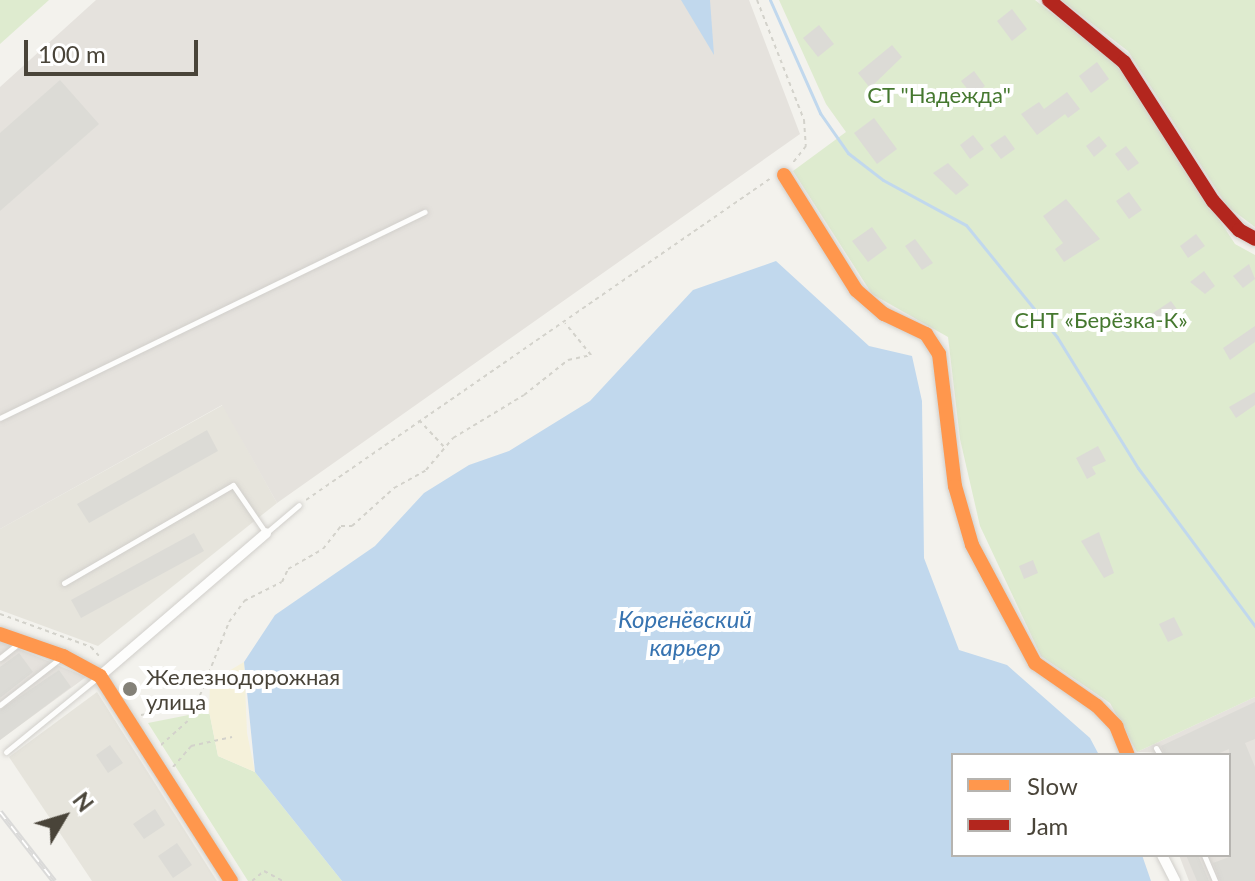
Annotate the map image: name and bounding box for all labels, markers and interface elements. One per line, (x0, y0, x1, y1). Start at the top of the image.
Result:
scale bar (28, 24, 202, 74)
text: 100 m (38, 39, 106, 68)
park label: СТ "Надежда" (867, 82, 1011, 108)
park label: СНТ «Берёзка-К» (1014, 307, 1188, 333)
water label: Коренёвский карьер (618, 605, 752, 661)
place label: Железнодорожная улица (146, 663, 340, 714)
marker: Железнодорожная улица (121, 680, 139, 698)
legend (951, 753, 1231, 857)
text: Slow (1027, 771, 1078, 800)
north arrow (24, 777, 104, 857)
text: N (67, 787, 99, 817)
text: Jam (1027, 811, 1068, 840)

